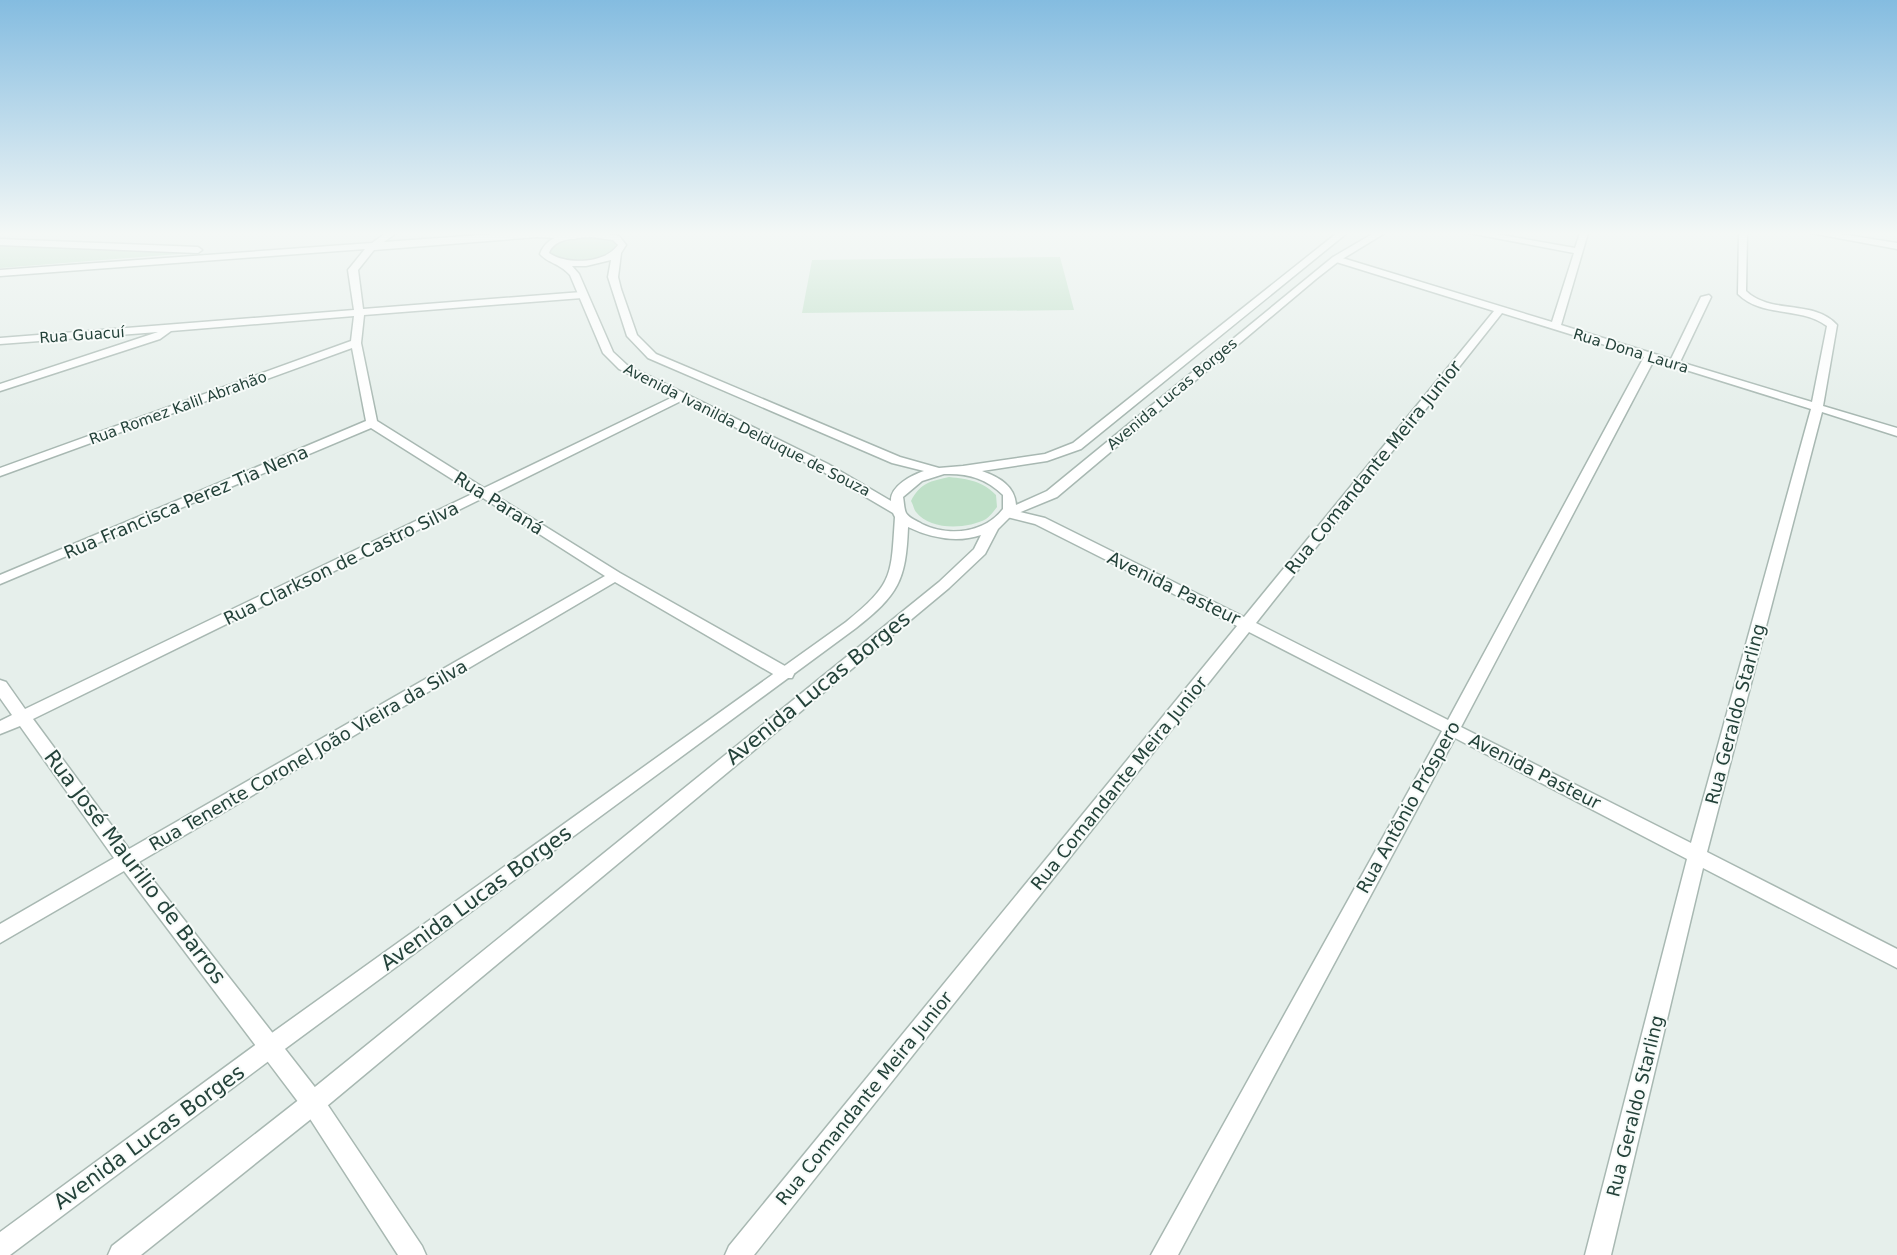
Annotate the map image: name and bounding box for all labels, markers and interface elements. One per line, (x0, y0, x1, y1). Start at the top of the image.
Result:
street label: Rua Guacuí (39, 323, 126, 347)
street label: Rua Dona Laura (1571, 325, 1691, 377)
street label: Avenida Lucas Borges (1103, 334, 1241, 454)
street label: Rua Comandante Meira Junior (1280, 356, 1466, 578)
street label: Avenida Ivanilda Delduque de Souza (621, 360, 873, 500)
street label: Rua Romez Kalil Abrahão (87, 367, 269, 449)
street label: Rua Francisca Perez Tia Nena (61, 441, 311, 563)
street label: Rua Paraná (450, 467, 548, 539)
street label: Rua Clarkson de Castro Silva (220, 497, 462, 629)
street label: Avenida Pasteur (1104, 547, 1244, 629)
street label: Avenida Lucas Borges (721, 606, 915, 770)
street label: Rua Geraldo Starling (1701, 621, 1769, 807)
street label: Rua Tenente Coronel João Vieira da Silva (145, 655, 471, 855)
street label: Rua Comandante Meira Junior (1026, 672, 1212, 894)
street label: Rua Antônio Próspero (1352, 717, 1464, 897)
street label: Avenida Pasteur (1466, 729, 1605, 814)
street label: Rua José Maurilio de Barros (39, 745, 231, 989)
street label: Avenida Lucas Borges (376, 821, 576, 975)
street label: Rua Comandante Meira Junior (771, 987, 957, 1209)
street label: Rua Geraldo Starling (1602, 1013, 1668, 1199)
street label: Avenida Lucas Borges (49, 1060, 249, 1214)

